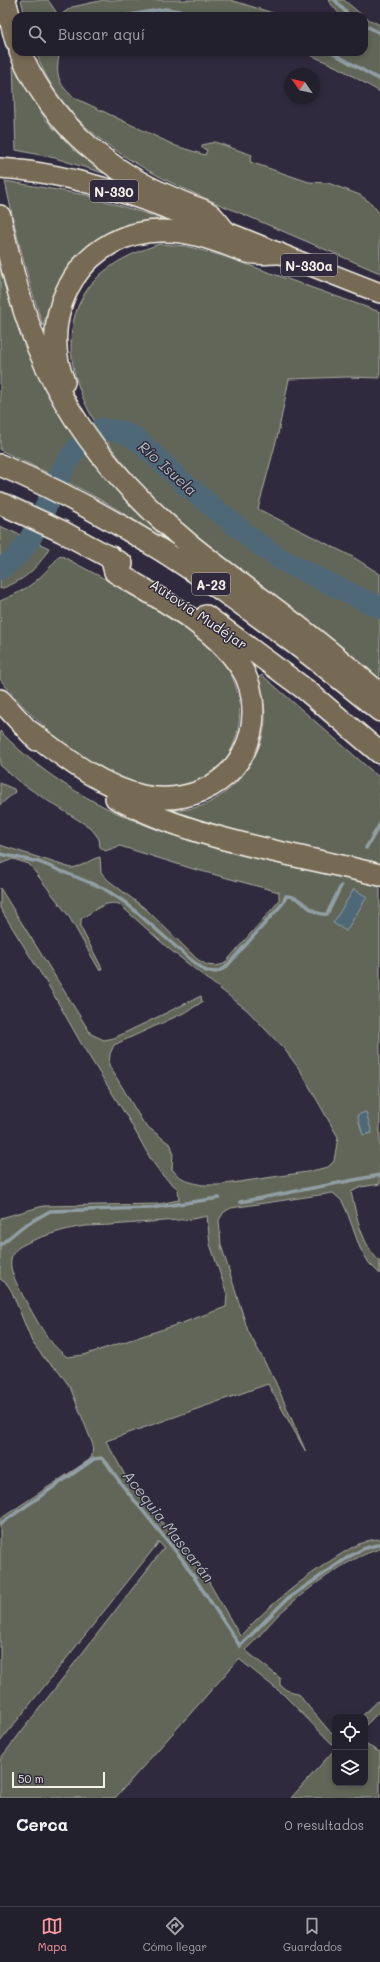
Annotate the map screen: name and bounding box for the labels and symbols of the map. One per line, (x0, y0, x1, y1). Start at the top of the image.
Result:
north arrow (284, 68, 320, 104)
road number: N-330 (90, 180, 138, 202)
road number: N-330a (281, 254, 337, 276)
water label: Río Isuela (134, 436, 202, 500)
road number: A-23 (192, 573, 230, 595)
street label: Autovía Mudéjar (147, 574, 251, 654)
water label: Acequia Mascarán (119, 1466, 219, 1586)
scale bar (12, 1770, 105, 1789)

